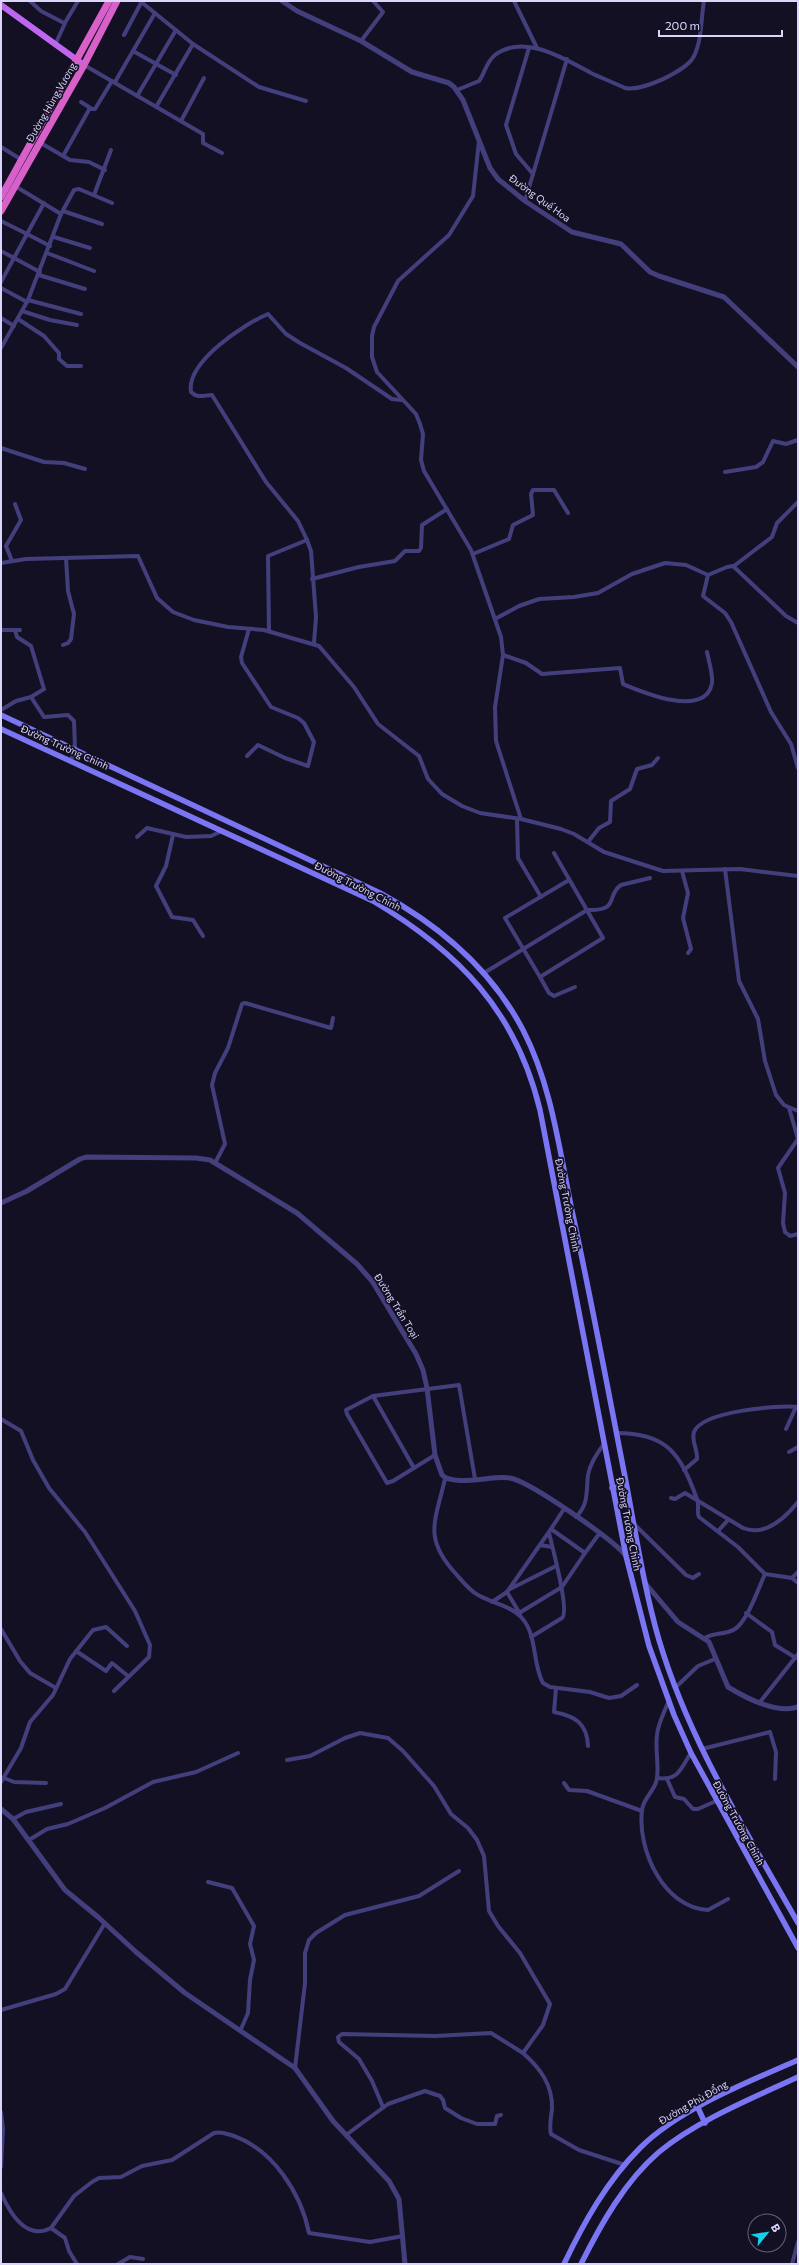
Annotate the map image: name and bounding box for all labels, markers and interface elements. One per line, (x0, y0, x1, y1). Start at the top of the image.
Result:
scale bar (659, 12, 782, 38)
text: 200 m (665, 18, 700, 32)
street label: Đường Hùng Vương (23, 60, 79, 145)
street label: Đường Quế Hoa (506, 171, 573, 224)
street label: Đường Trường Chinh (18, 722, 111, 772)
street label: Đường Trường Chinh (312, 859, 403, 913)
street label: Đường Trường Chinh (553, 1156, 583, 1253)
street label: Đường Trần Toại (372, 1270, 422, 1341)
street label: Đường Trường Chinh (614, 1475, 644, 1572)
street label: Đường Trường Chinh (710, 1778, 767, 1867)
street label: Đường Phù Đổng (656, 2077, 730, 2127)
north arrow (747, 2213, 787, 2253)
text: B (769, 2221, 784, 2234)

